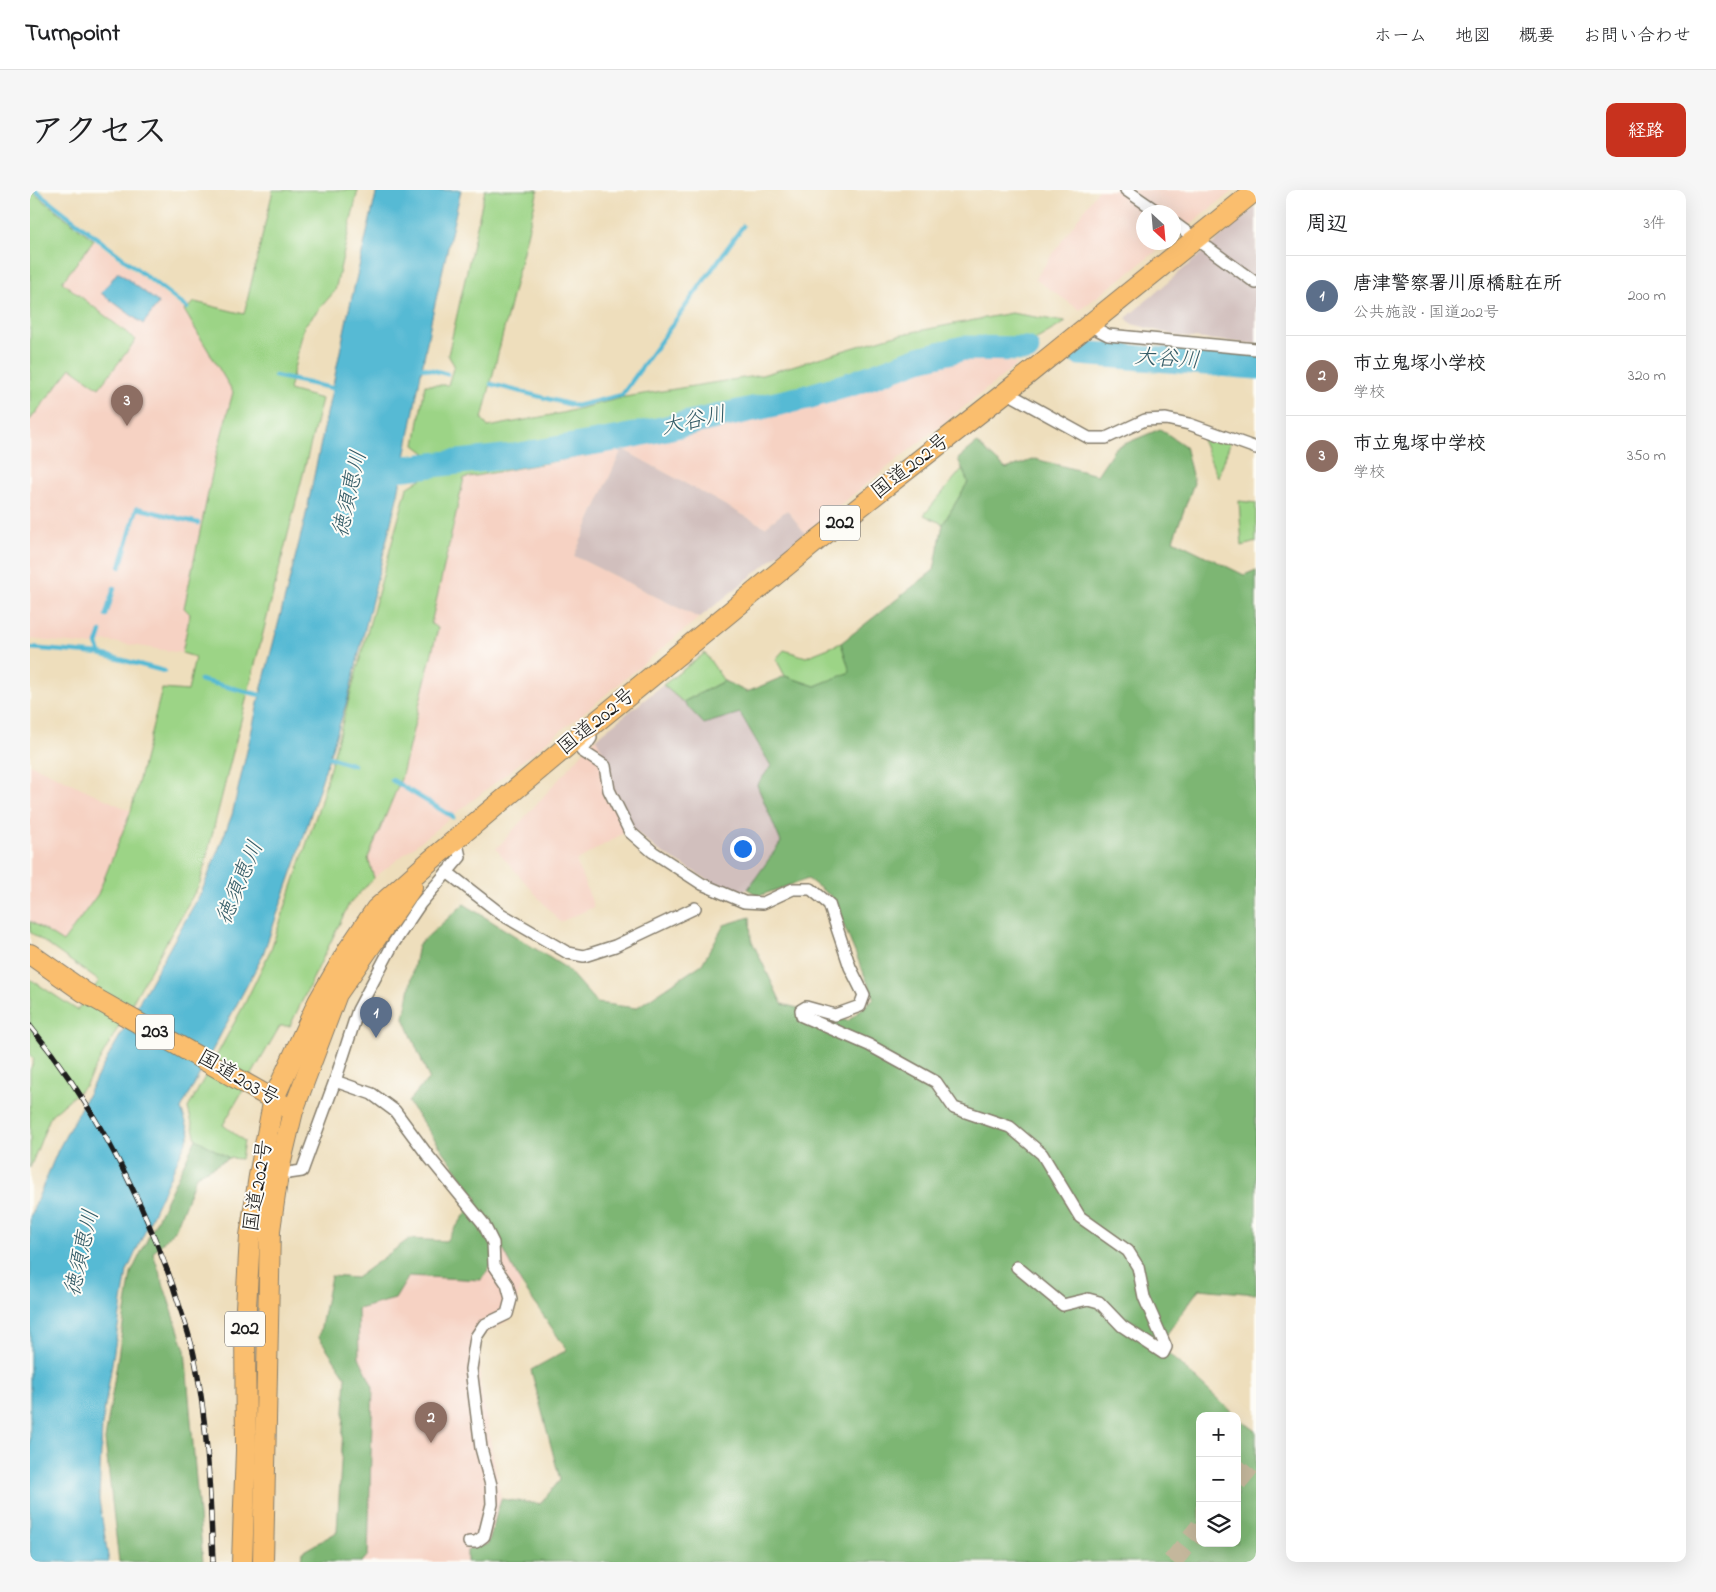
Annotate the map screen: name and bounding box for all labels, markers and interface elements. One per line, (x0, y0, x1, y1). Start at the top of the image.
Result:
text: Turnpoint (25, 17, 120, 52)
text: ホーム (1374, 24, 1427, 50)
text: 地図 (1455, 24, 1491, 50)
text: 概要 (1519, 24, 1555, 50)
text: お問い合わせ (1583, 24, 1691, 50)
button: 経路 (1606, 103, 1686, 157)
text: アクセス (30, 108, 168, 159)
north arrow (1136, 205, 1181, 250)
text: 周辺 (1306, 210, 1348, 240)
text: 3件 (1643, 212, 1666, 236)
text: 唐津警察署川原橋駐在所 (1353, 271, 1562, 298)
text: 1 (1319, 284, 1325, 308)
text: 200 m (1628, 284, 1666, 308)
text: 公共施設 · 国道202号 (1353, 301, 1499, 325)
water label: 大谷川 (1133, 342, 1201, 378)
text: 市立鬼塚小学校 (1353, 351, 1486, 378)
text: 2 (1318, 364, 1326, 388)
text: 320 m (1628, 364, 1666, 388)
text: 学校 (1353, 381, 1385, 405)
pin: 3 (111, 385, 143, 426)
water label: 大谷川 (658, 399, 730, 445)
street label: 国道202号 (865, 427, 957, 507)
text: 市立鬼塚中学校 (1353, 431, 1486, 458)
text: 3 (1319, 444, 1325, 468)
text: 350 m (1627, 444, 1666, 468)
water label: 徳須恵川 (326, 448, 376, 540)
text: 学校 (1353, 461, 1385, 485)
road number: 202 (820, 506, 860, 540)
street label: 国道202号 (551, 681, 643, 763)
water label: 徳須恵川 (209, 836, 273, 930)
your location (730, 836, 756, 862)
pin: 1 (360, 997, 392, 1038)
road number: 203 (136, 1014, 174, 1050)
street label: 国道203号 (191, 1043, 285, 1115)
street label: 国道202号 (237, 1138, 281, 1234)
water label: 徳須恵川 (58, 1207, 108, 1299)
road number: 202 (225, 1312, 265, 1346)
pin: 2 (415, 1402, 447, 1443)
map controls (1196, 1412, 1241, 1547)
button: + (1196, 1412, 1241, 1457)
button: − (1196, 1457, 1241, 1502)
button: layers (1196, 1502, 1241, 1547)

